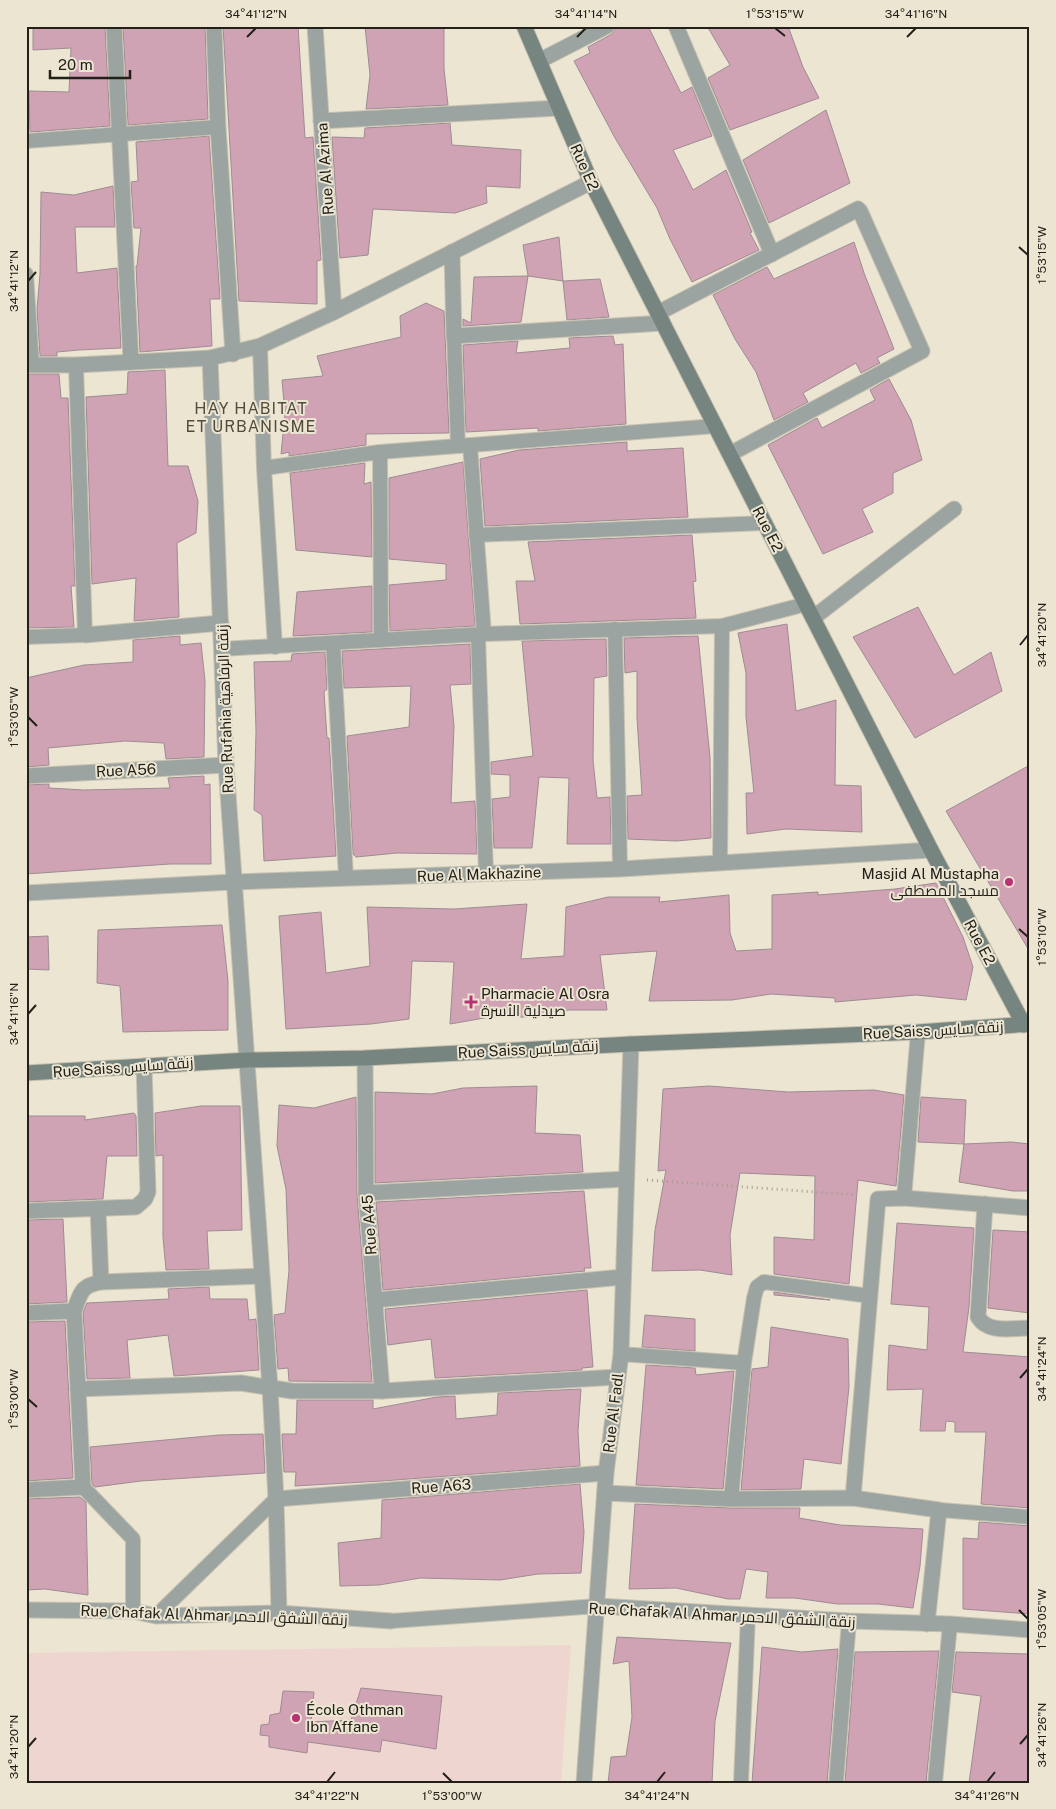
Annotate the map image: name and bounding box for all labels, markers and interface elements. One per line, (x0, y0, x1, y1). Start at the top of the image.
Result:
text: 34°41'12"N (225, 7, 287, 21)
text: 34°41'14"N (555, 7, 617, 21)
text: 1°53'15"W (746, 7, 804, 21)
text: 34°41'16"N (885, 7, 947, 21)
scale bar (50, 48, 130, 80)
text: 20 m (58, 56, 93, 73)
street label: Rue Al Azima (313, 122, 337, 216)
street label: Rue E2 (567, 141, 603, 193)
text: 1°53'15"W (1035, 226, 1049, 284)
text: 34°41'12"N (7, 250, 21, 312)
district label: HAY HABITAT ET URBANISME (186, 399, 316, 436)
street label: Rue E2 (749, 503, 787, 555)
text: 34°41'20"N (1035, 603, 1049, 667)
street label: Rue Rufahia زنقة الرفاهية (214, 624, 237, 794)
text: 1°53'05"W (7, 686, 21, 747)
street label: Rue A56 (95, 760, 157, 780)
street label: Rue Al Makhazine (416, 863, 542, 885)
place label: Masjid Al Mustapha مسجد المصطفى (861, 865, 999, 901)
marker: Masjid Al Mustapha مسجد المصطفى (1003, 876, 1015, 888)
text: 1°53'10"W (1035, 908, 1049, 966)
street label: Rue E2 (961, 916, 999, 968)
text: 34°41'16"N (7, 983, 21, 1045)
place label: Pharmacie Al Osra صيدلية الأسرة (481, 985, 610, 1020)
marker: Pharmacie Al Osra صيدلية الأسرة (465, 996, 477, 1008)
street label: Rue Saiss زنقة سايس (862, 1018, 1004, 1044)
street label: Rue Saiss زنقة سايس (457, 1037, 599, 1063)
street label: Rue Saiss زنقة سايس (52, 1054, 194, 1082)
street label: Rue A45 (358, 1194, 380, 1256)
text: 34°41'24"N (1035, 1337, 1049, 1401)
text: 1°53'00"W (7, 1369, 21, 1429)
street label: Rue Al Fadl (600, 1372, 626, 1454)
street label: Rue A63 (410, 1475, 472, 1497)
text: 1°53'05"W (1035, 1588, 1049, 1649)
street label: Rue Chafak Al Ahmar زنقة الشفق الاحمر (588, 1600, 856, 1632)
street label: Rue Chafak Al Ahmar زنقة الشفق الاحمر (80, 1602, 348, 1630)
place label: École Othman Ibn Affane (306, 1701, 403, 1735)
text: 34°41'26"N (1035, 1703, 1049, 1767)
marker: École Othman Ibn Affane (290, 1712, 302, 1724)
text: 34°41'20"N (7, 1715, 21, 1779)
text: 34°41'22"N (295, 1789, 359, 1803)
text: 1°53'00"W (422, 1789, 482, 1803)
text: 34°41'24"N (625, 1789, 689, 1803)
text: 34°41'26"N (955, 1789, 1019, 1803)

